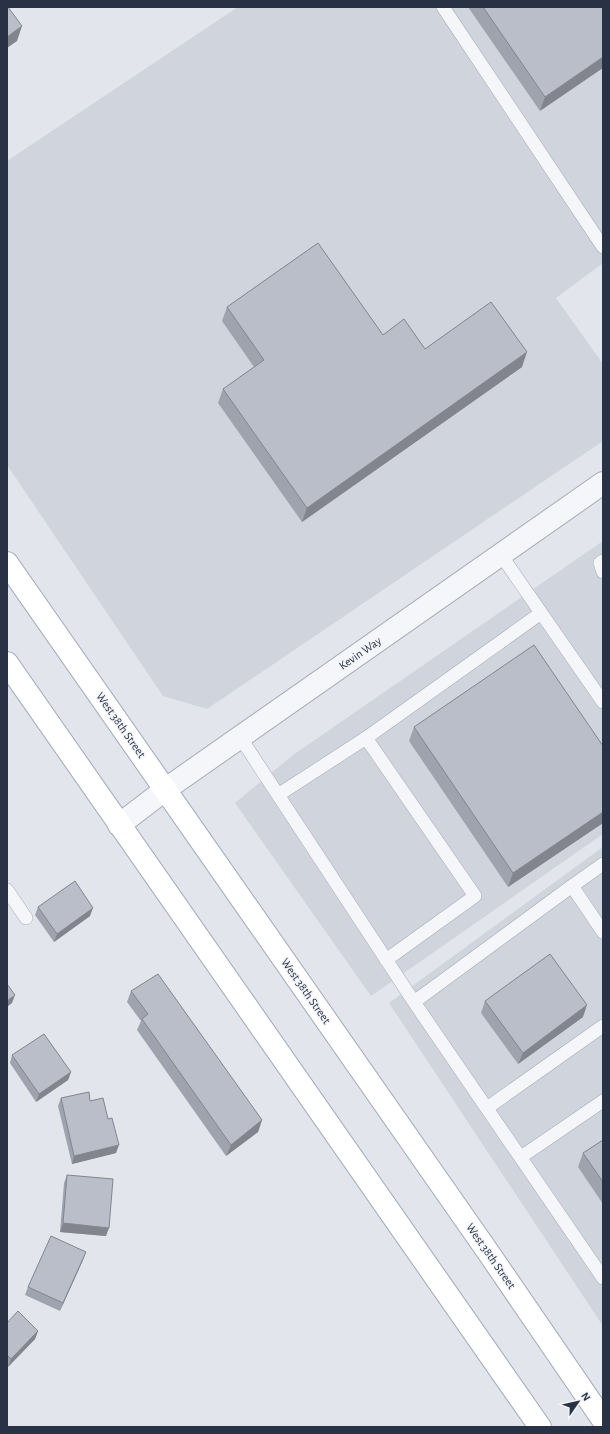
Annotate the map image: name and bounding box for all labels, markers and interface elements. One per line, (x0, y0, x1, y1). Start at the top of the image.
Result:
street label: Kevin Way (337, 634, 384, 673)
street label: West 38th Street (94, 690, 148, 760)
street label: West 38th Street (279, 956, 333, 1026)
street label: West 38th Street (464, 1221, 518, 1291)
north arrow (558, 1382, 598, 1422)
text: N (579, 1390, 593, 1403)

